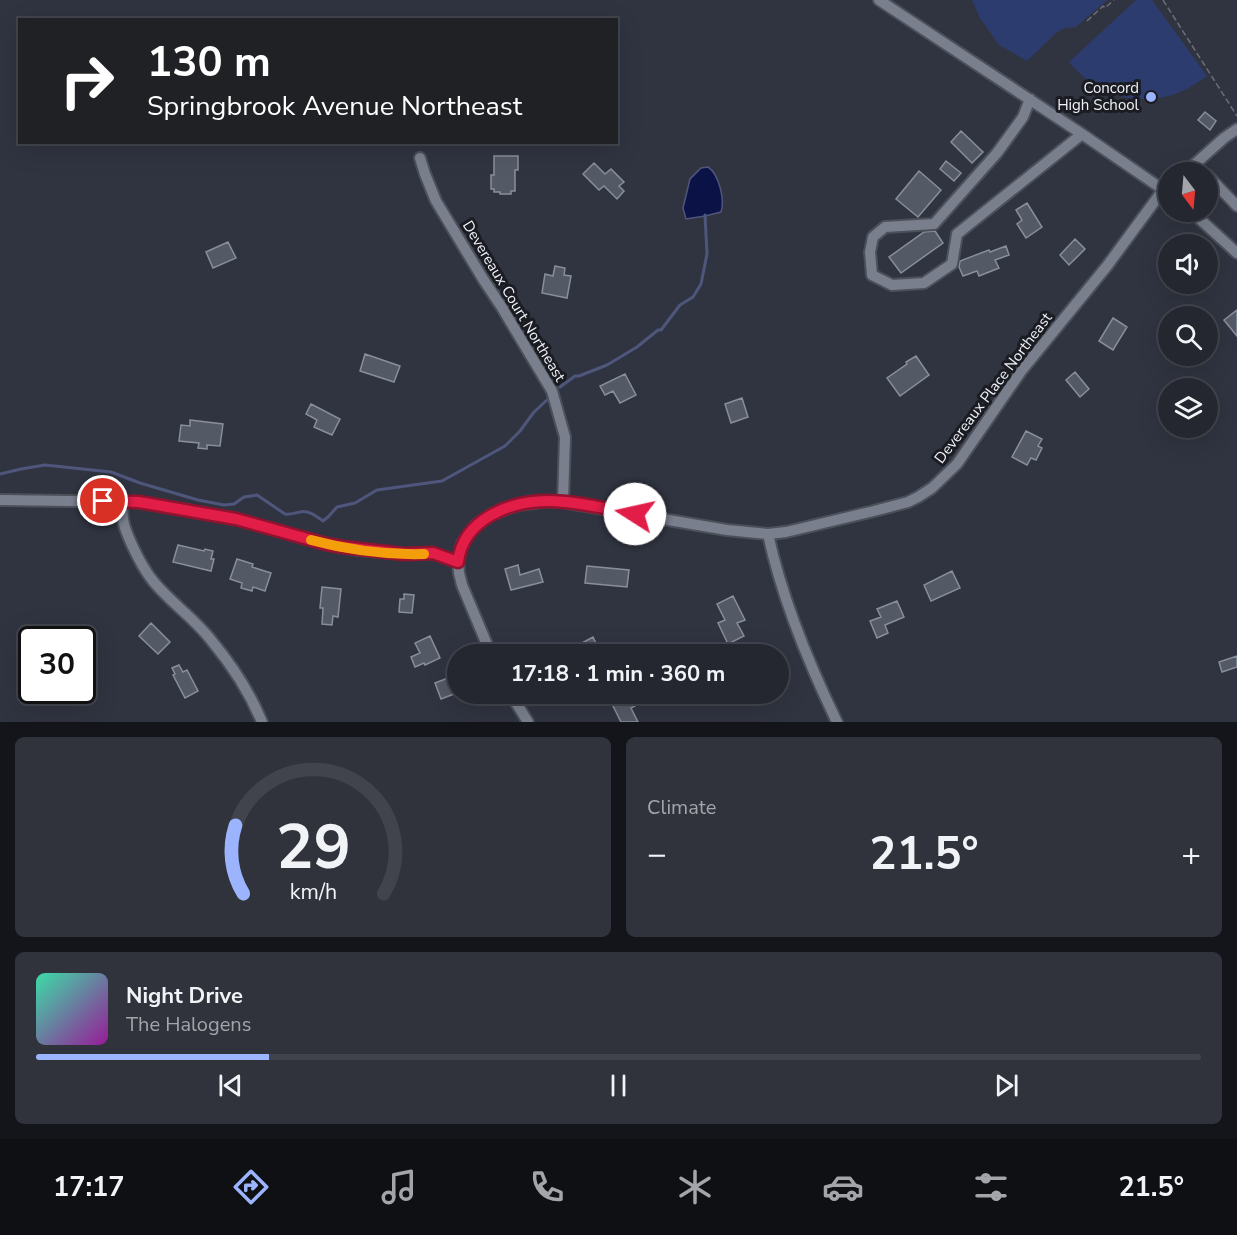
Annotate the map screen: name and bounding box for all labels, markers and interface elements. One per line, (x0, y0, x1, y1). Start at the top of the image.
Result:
text: 130 m (147, 34, 271, 91)
icon: right (48, 42, 126, 120)
place label: Concord High School (1057, 78, 1140, 115)
text: Springbrook Avenue Northeast (147, 88, 522, 125)
marker: Concord High School (1144, 90, 1158, 104)
north arrow (1158, 162, 1218, 222)
map controls (1158, 162, 1218, 438)
street label: Devereaux Court Northeast (458, 217, 570, 386)
button: sound (1158, 234, 1218, 294)
button: search (1158, 306, 1218, 366)
street label: Devereaux Place Northeast (930, 308, 1057, 467)
button: layers (1158, 378, 1218, 438)
pin (77, 475, 128, 526)
position arrow (603, 482, 667, 546)
icon: arrive (86, 484, 119, 517)
speed limit sign: 30 (18, 626, 96, 704)
text: 17:18 · 1 min · 360 m (511, 659, 725, 689)
text: Climate (647, 794, 716, 821)
text: 29 (276, 805, 350, 890)
text: 21.5° (869, 824, 979, 885)
text: − (647, 832, 667, 877)
text: + (1181, 832, 1201, 877)
text: km/h (289, 877, 337, 907)
text: Night Drive (126, 981, 243, 1011)
text: The Halogens (126, 1011, 251, 1038)
icon: previous (214, 1069, 247, 1102)
icon: pause (602, 1069, 635, 1102)
icon: next (990, 1069, 1023, 1102)
icon: directions (230, 1166, 272, 1208)
icon: music (378, 1166, 420, 1208)
icon: phone (526, 1166, 568, 1208)
icon: climate (674, 1166, 716, 1208)
icon: car (822, 1166, 864, 1208)
icon: filters (970, 1166, 1012, 1208)
text: 17:17 (53, 1169, 124, 1206)
text: 21.5° (1118, 1169, 1184, 1206)

